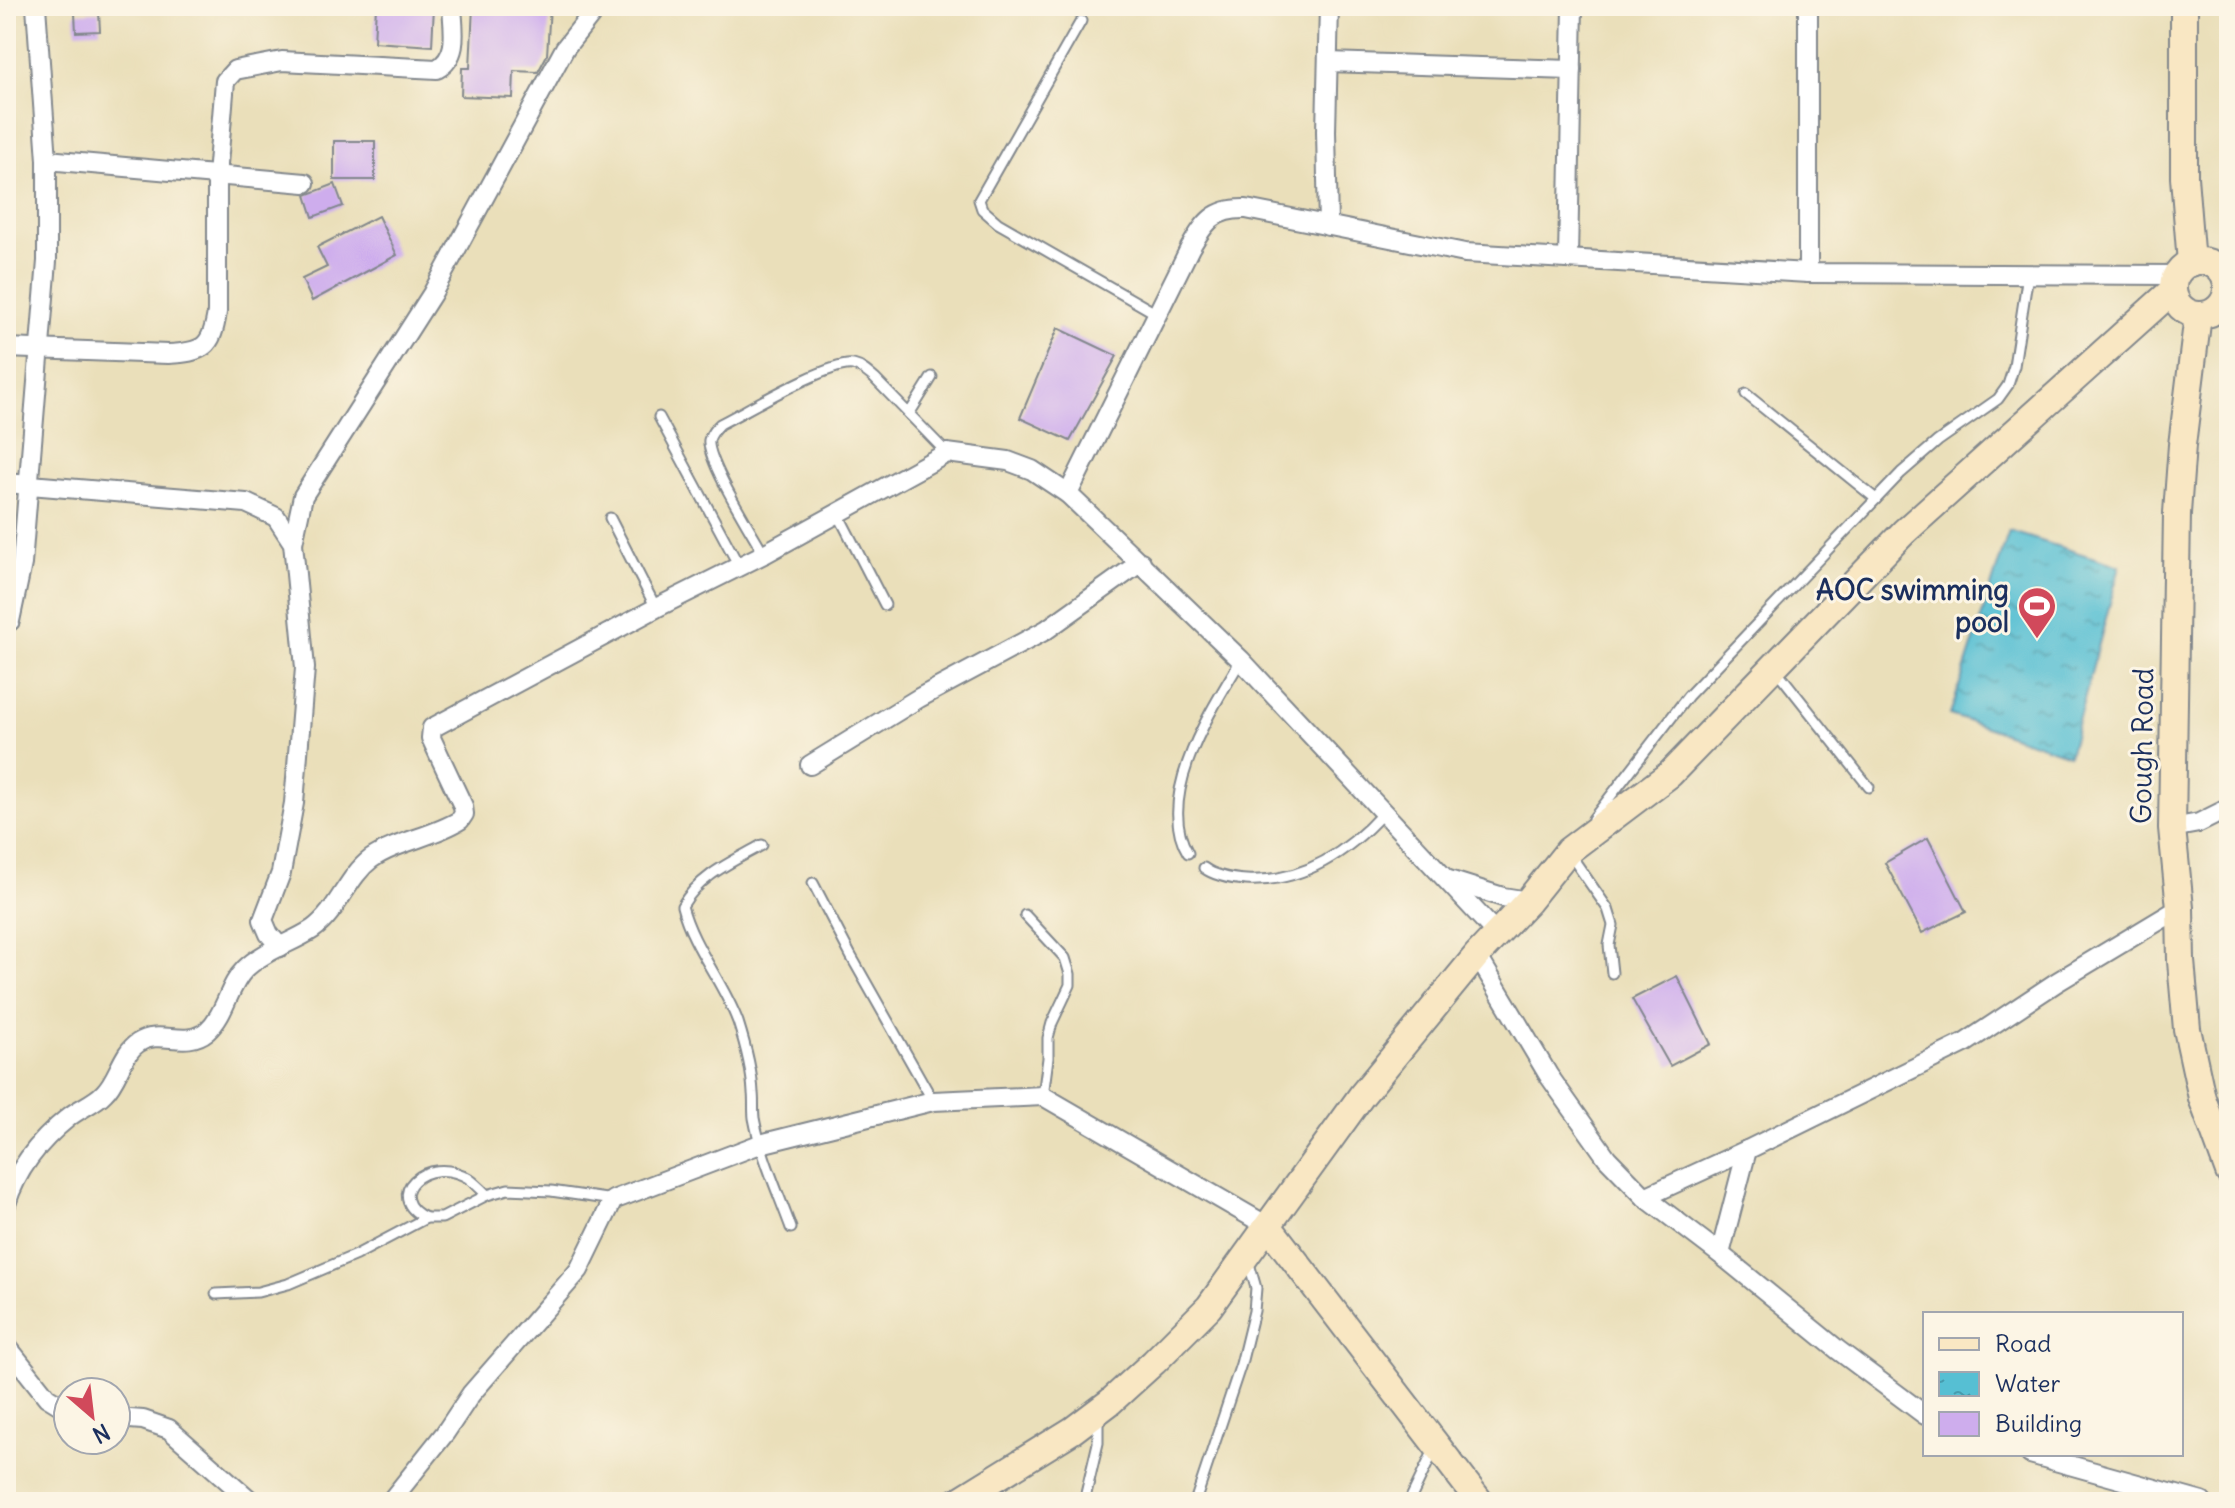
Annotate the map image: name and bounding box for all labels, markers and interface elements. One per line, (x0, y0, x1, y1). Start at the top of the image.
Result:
place label: AOC swimming pool (1816, 572, 2009, 640)
sports icon: AOC swimming pool (2016, 585, 2058, 640)
street label: Gough Road (2123, 668, 2161, 824)
legend (1923, 1312, 2183, 1456)
text: Road (1995, 1328, 2051, 1358)
text: Water (1995, 1368, 2060, 1398)
north arrow (52, 1376, 132, 1456)
text: Building (1995, 1408, 2082, 1438)
text: N (88, 1418, 115, 1450)

